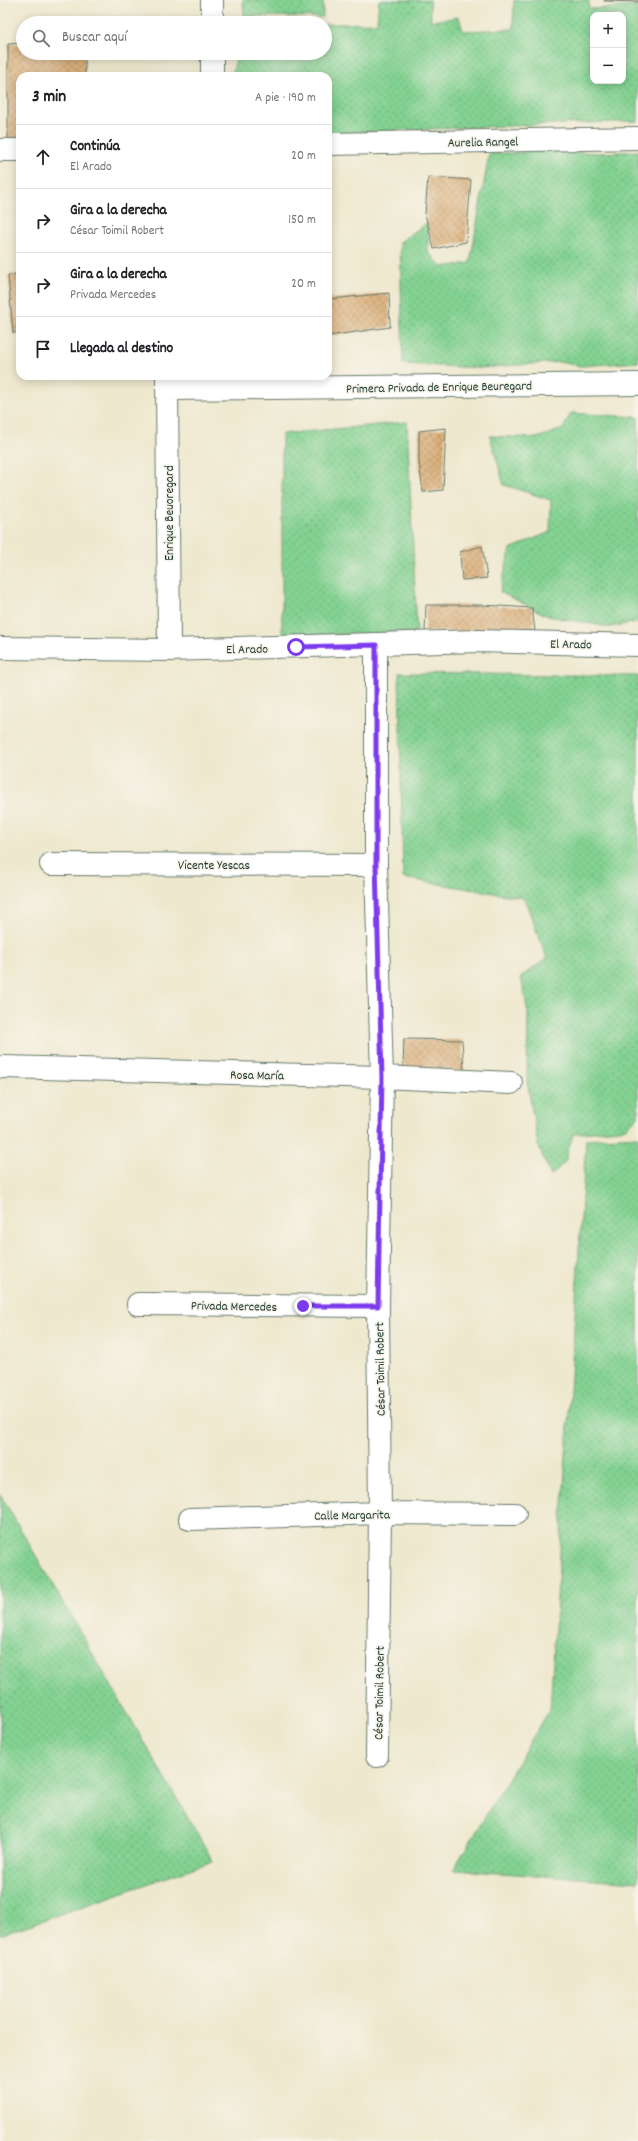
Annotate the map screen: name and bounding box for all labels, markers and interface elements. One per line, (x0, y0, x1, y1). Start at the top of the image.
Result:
map controls (590, 12, 626, 84)
button: + (590, 12, 626, 48)
search box (16, 16, 332, 60)
icon: search (30, 27, 52, 49)
text: Buscar aquí (62, 27, 127, 49)
button: − (590, 48, 626, 84)
text: 3 min (32, 86, 66, 110)
text: A pie · 190 m (255, 89, 316, 108)
street label: Aurelia Rangel (448, 133, 519, 154)
text: Continúa (70, 136, 120, 158)
icon: ahead (32, 146, 54, 168)
text: 20 m (291, 147, 316, 166)
text: El Arado (70, 158, 112, 177)
text: Gira a la derecha (70, 200, 167, 222)
icon: right (32, 210, 54, 232)
text: 150 m (288, 211, 316, 230)
text: César Toimil Robert (70, 222, 164, 241)
text: Gira a la derecha (70, 264, 167, 286)
icon: right (32, 274, 54, 296)
text: 20 m (291, 275, 316, 294)
text: Privada Mercedes (70, 286, 156, 305)
icon: arrive (32, 338, 54, 360)
text: Llegada al destino (70, 338, 173, 360)
street label: Primera Privada de Enrique Beuregard (346, 377, 532, 400)
street label: Enrique Beuoregard (161, 465, 180, 561)
street label: El Arado (550, 636, 592, 655)
route start (287, 638, 305, 656)
street label: El Arado (226, 641, 268, 660)
street label: Vicente Yescas (178, 857, 250, 876)
street label: Rosa María (230, 1067, 285, 1086)
street label: Privada Mercedes (191, 1297, 277, 1318)
route end (294, 1297, 312, 1315)
street label: César Toimil Robert (371, 1322, 392, 1416)
street label: Calle Margarita (314, 1506, 391, 1527)
street label: César Toimil Robert (370, 1646, 391, 1740)

